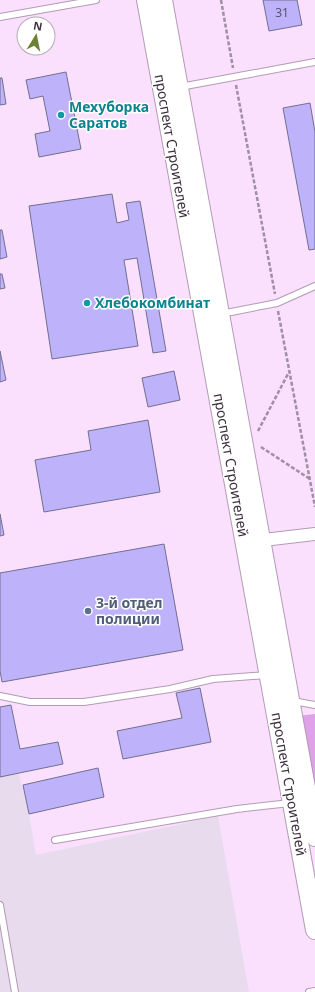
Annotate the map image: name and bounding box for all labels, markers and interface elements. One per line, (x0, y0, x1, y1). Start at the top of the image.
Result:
house number: 31 (275, 4, 289, 21)
north arrow (16, 16, 56, 56)
text: N (32, 17, 44, 34)
street label: проспект Строителей (150, 73, 194, 219)
place label: Мехуборка Саратов (69, 97, 149, 132)
marker: Мехуборка Саратов (56, 110, 66, 120)
place label: Хлебокомбинат (95, 293, 210, 312)
marker: Хлебокомбинат (82, 298, 92, 308)
street label: проспект Строителей (209, 392, 253, 538)
place label: 3-й отдел полиции (96, 593, 162, 628)
marker: 3-й отдел полиции (83, 606, 93, 616)
street label: проспект Строителей (267, 711, 311, 857)

